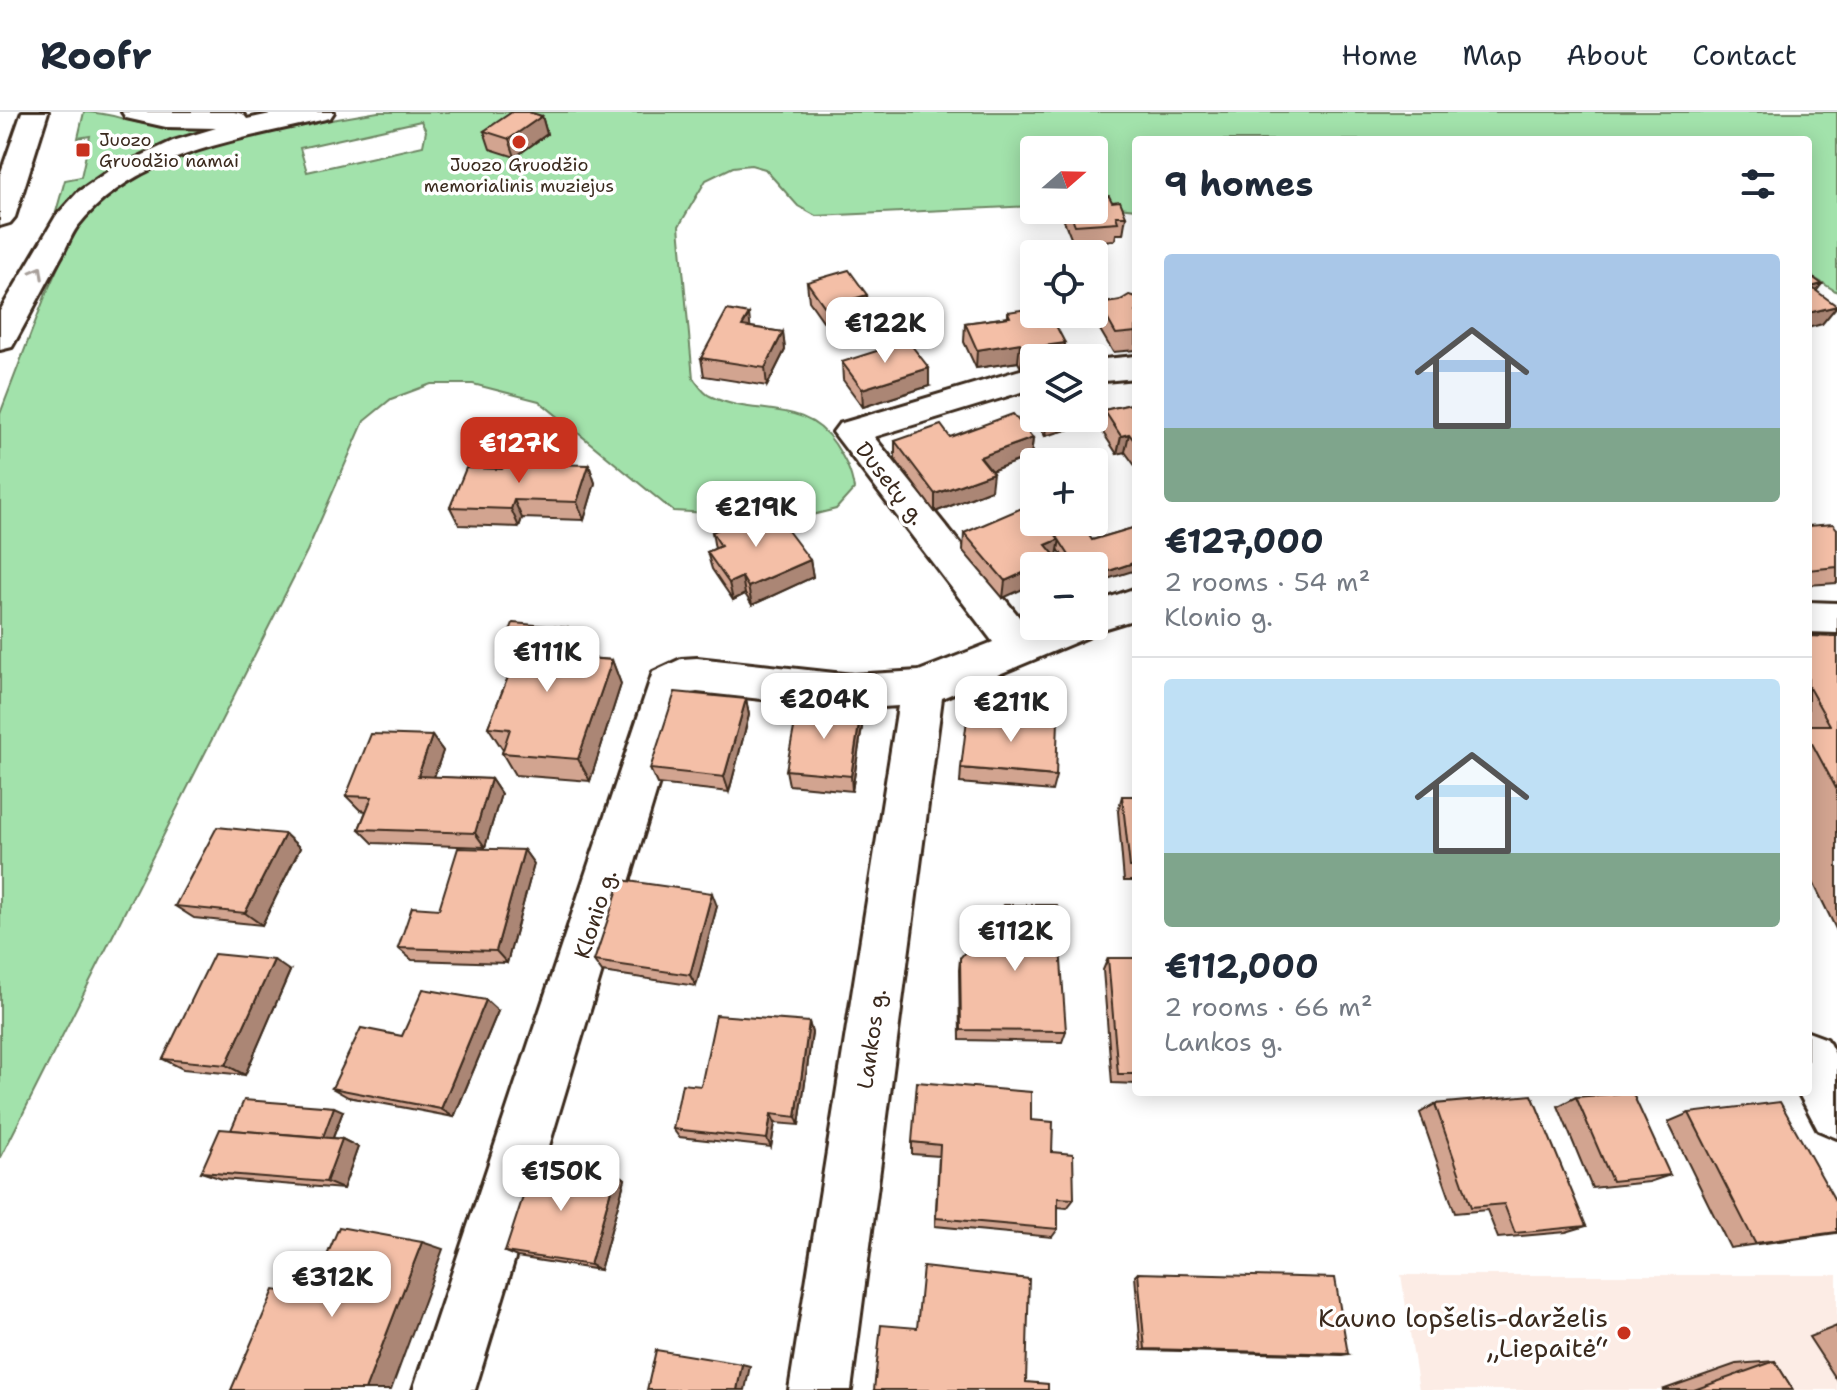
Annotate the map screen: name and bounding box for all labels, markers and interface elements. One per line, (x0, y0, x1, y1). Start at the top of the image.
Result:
text: Roofr (40, 30, 152, 81)
text: Home (1341, 36, 1418, 74)
text: Map (1462, 36, 1522, 74)
text: About (1566, 36, 1648, 74)
text: Contact (1692, 36, 1797, 74)
place label: Juozo Gruodžio namai (99, 128, 239, 173)
marker: Juozo Gruodžio memorialinis muziejus (510, 133, 528, 151)
north arrow (1020, 136, 1108, 224)
map controls (1020, 136, 1108, 640)
marker: Juozo Gruodžio namai (74, 141, 92, 159)
place label: Juozo Gruodžio memorialinis muziejus (424, 153, 614, 198)
text: 9 homes (1164, 161, 1313, 207)
icon: filters (1736, 162, 1780, 206)
button: locate (1020, 240, 1108, 328)
one-way arrow (28, 266, 44, 281)
pin: €122K (829, 297, 941, 365)
text: €122K (844, 305, 926, 340)
icon: home (1400, 306, 1544, 450)
button: layers (1020, 344, 1108, 432)
pin: €127K (463, 417, 575, 485)
text: €127K (478, 425, 560, 460)
street label: Dusetų g. (849, 436, 932, 531)
button: + (1020, 448, 1108, 536)
pin: €219K (700, 481, 812, 549)
text: €219K (715, 489, 797, 524)
text: €127,000 (1164, 518, 1324, 564)
button: − (1020, 552, 1108, 640)
text: 2 rooms · 54 m² (1164, 564, 1370, 599)
text: Klonio g. (1164, 599, 1273, 634)
pin: €111K (491, 626, 603, 694)
text: €111K (512, 634, 582, 669)
pin: €204K (768, 673, 880, 741)
pin: €211K (955, 676, 1067, 744)
text: €204K (779, 681, 869, 716)
text: €211K (973, 684, 1049, 719)
icon: home (1400, 731, 1544, 875)
street label: Klonio g. (567, 866, 624, 962)
pin: €112K (959, 905, 1071, 973)
text: €112K (977, 913, 1053, 948)
text: €112,000 (1164, 943, 1319, 989)
street label: Lankos g. (850, 987, 893, 1091)
text: 2 rooms · 66 m² (1164, 989, 1373, 1024)
text: Lankos g. (1164, 1024, 1283, 1059)
pin: €150K (505, 1145, 617, 1213)
text: €150K (520, 1153, 602, 1188)
pin: €312K (276, 1251, 388, 1319)
text: €312K (291, 1259, 373, 1294)
place label: Kauno lopšelis-darželis „Liepaitė“ (1318, 1300, 1608, 1365)
marker: Kauno lopšelis-darželis „Liepaitė“ (1615, 1324, 1633, 1342)

